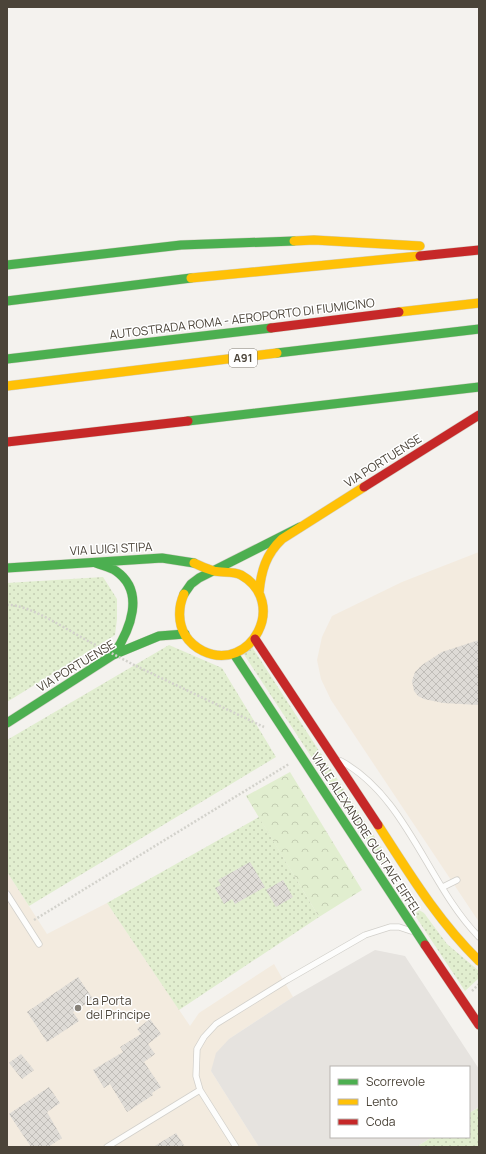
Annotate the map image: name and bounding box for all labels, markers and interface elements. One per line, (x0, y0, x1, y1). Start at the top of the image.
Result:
street label: AUTOSTRADA ROMA - AEROPORTO DI FIUMICINO (108, 294, 376, 343)
road number: A91 (229, 349, 257, 367)
street label: VIA PORTUENSE (341, 430, 425, 491)
street label: VIA LUIGI STIPA (69, 538, 153, 559)
street label: VIA PORTUENSE (33, 635, 118, 696)
street label: VIALE ALEXANDRE GUSTAVE EIFFEL (307, 749, 425, 918)
place label: La Porta del Principe (86, 992, 150, 1023)
marker: La Porta del Principe (73, 1003, 83, 1013)
legend (330, 1066, 470, 1138)
text: Scorrevole (366, 1073, 425, 1090)
text: Lento (366, 1093, 398, 1110)
text: Coda (366, 1113, 395, 1130)

